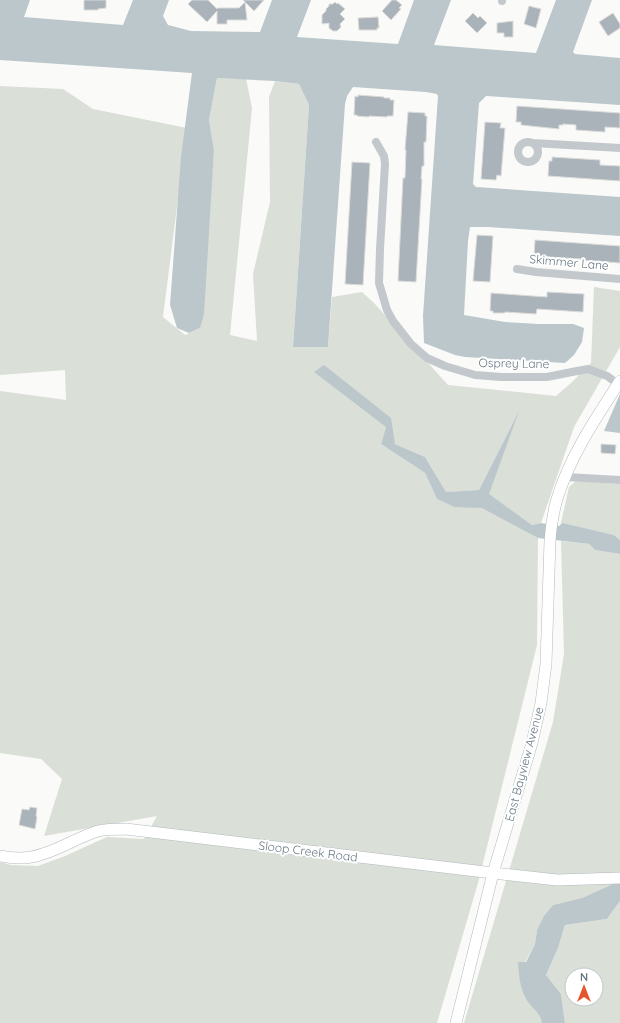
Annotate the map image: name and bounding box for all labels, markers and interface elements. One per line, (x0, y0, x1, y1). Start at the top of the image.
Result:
street label: Skimmer Lane (529, 251, 610, 273)
street label: Osprey Lane (479, 355, 550, 371)
street label: East Bayview Avenue (501, 705, 547, 823)
street label: Sloop Creek Road (258, 837, 358, 865)
north arrow (564, 967, 604, 1007)
text: N (580, 970, 588, 984)

